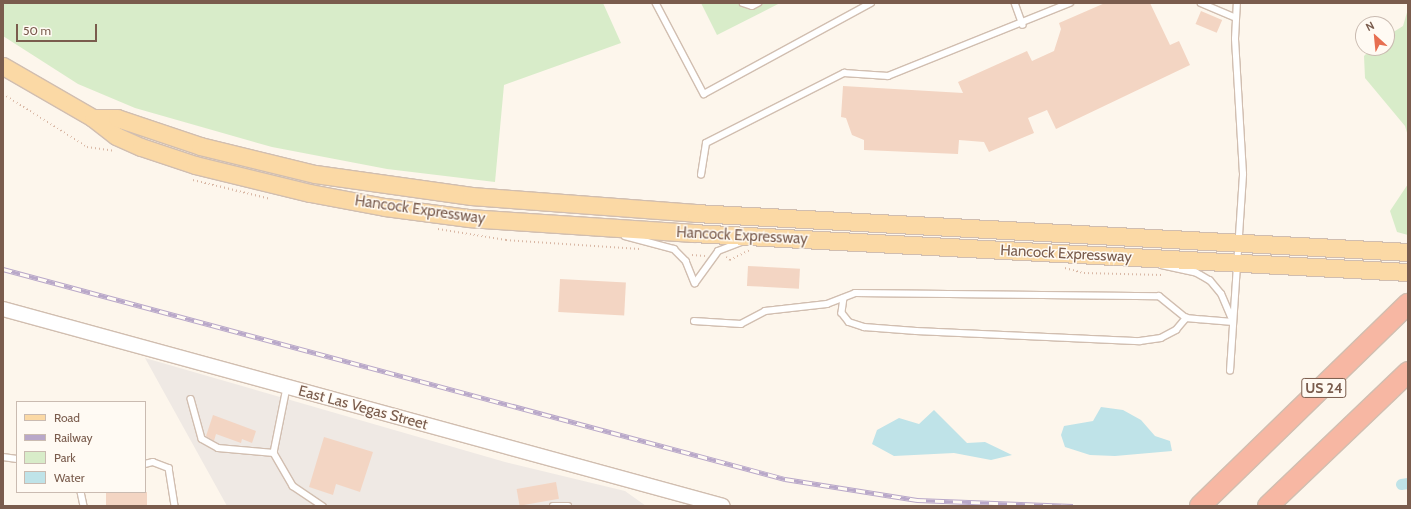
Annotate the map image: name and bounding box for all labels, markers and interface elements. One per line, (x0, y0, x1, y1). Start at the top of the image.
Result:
scale bar (18, 16, 99, 42)
north arrow (1355, 16, 1395, 56)
text: N (1363, 18, 1377, 34)
text: 50 m (23, 23, 51, 38)
street label: Hancock Expressway (354, 192, 486, 228)
street label: Hancock Expressway (676, 224, 808, 248)
street label: Hancock Expressway (1000, 242, 1132, 266)
road number: US 24 (1301, 376, 1347, 400)
street label: East Las Vegas Street (296, 382, 430, 434)
legend (16, 401, 146, 493)
text: Road (54, 410, 80, 425)
text: Railway (54, 430, 92, 445)
text: Park (54, 450, 76, 465)
text: Water (54, 470, 84, 485)

